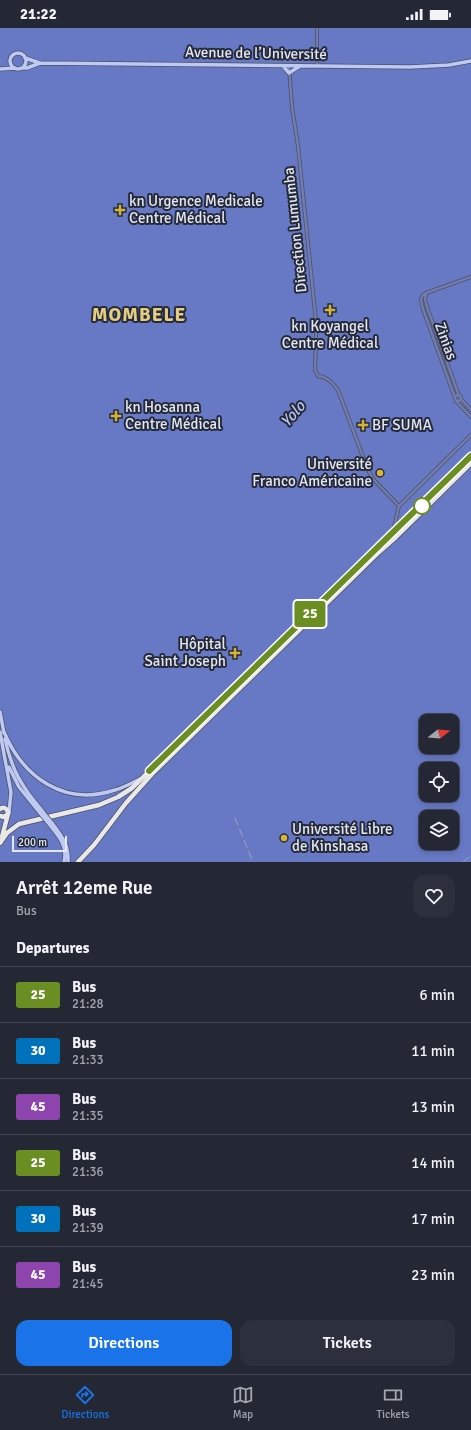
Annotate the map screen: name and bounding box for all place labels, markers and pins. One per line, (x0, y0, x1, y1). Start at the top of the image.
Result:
place label: kn Urgence Medicale Centre Médical (129, 192, 263, 227)
marker: kn Urgence Medicale Centre Médical (114, 204, 126, 216)
marker: kn Koyangel Centre Médical (324, 304, 336, 316)
place label: kn Koyangel Centre Médical (282, 317, 378, 352)
place label: kn Hosanna Centre Médical (125, 398, 222, 433)
marker: kn Hosanna Centre Médical (110, 410, 122, 422)
place label: BF SUMA (372, 416, 432, 434)
marker: BF SUMA (357, 419, 369, 431)
place label: Université Franco Américaine (252, 455, 372, 490)
marker: Université Franco Américaine (375, 468, 385, 478)
unlabelled marker (413, 497, 431, 515)
place label: Hôpital Saint Joseph (145, 635, 226, 670)
marker: Hôpital Saint Joseph (229, 647, 241, 659)
place label: Université Libre de Kinshasa (292, 820, 393, 855)
marker: Université Libre de Kinshasa (279, 833, 289, 843)

